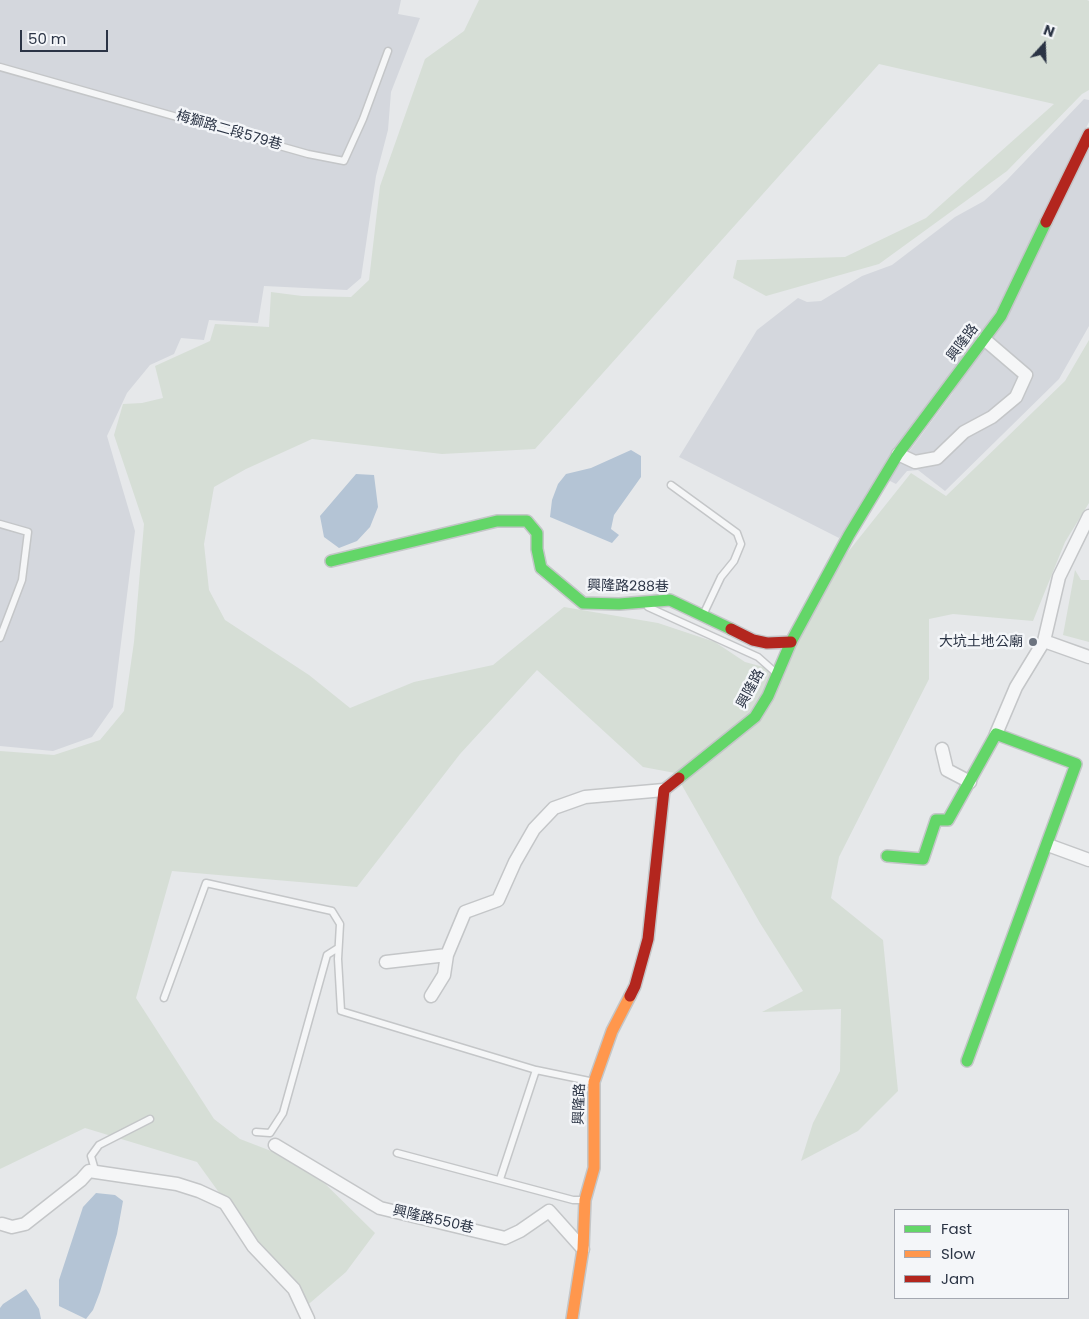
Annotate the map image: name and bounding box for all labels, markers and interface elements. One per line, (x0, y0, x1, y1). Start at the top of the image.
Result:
scale bar (22, 20, 110, 52)
north arrow (1019, 20, 1069, 70)
text: N (1041, 20, 1057, 42)
text: 50 m (28, 28, 66, 49)
street label: 梅獅路二段579巷 (174, 108, 284, 154)
street label: 興隆路 (944, 321, 982, 365)
street label: 興隆路288巷 (587, 578, 669, 596)
place label: 大坑土地公廟 (939, 634, 1023, 650)
marker: 大坑土地公廟 (1027, 636, 1039, 648)
street label: 興隆路 (734, 667, 768, 711)
street label: 興隆路 (571, 1083, 589, 1125)
street label: 興隆路550巷 (391, 1203, 475, 1237)
legend (894, 1209, 1069, 1299)
text: Fast (941, 1218, 972, 1239)
text: Slow (941, 1243, 975, 1264)
text: Jam (941, 1268, 975, 1289)

